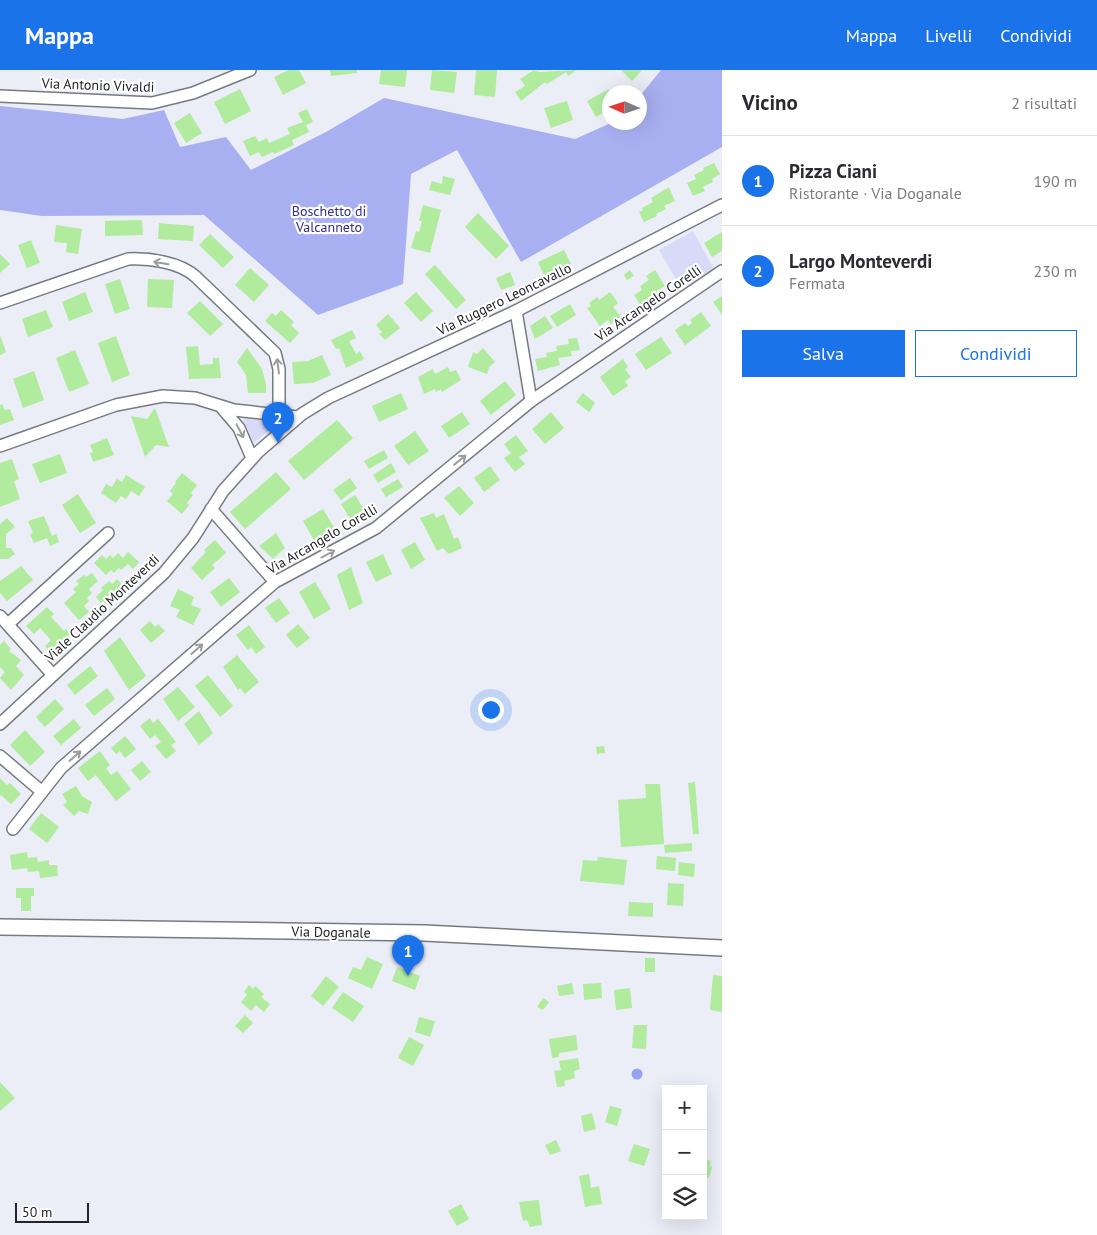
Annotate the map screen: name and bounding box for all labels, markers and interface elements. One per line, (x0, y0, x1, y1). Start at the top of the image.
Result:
text: Mappa (25, 20, 94, 51)
text: Mappa (846, 24, 897, 47)
text: Livelli (925, 24, 972, 47)
text: Condividi (1000, 24, 1072, 47)
street label: Via Antonio Vivaldi (40, 74, 155, 96)
north arrow (602, 85, 647, 130)
text: Vicino (742, 89, 798, 116)
text: 2 risultati (1011, 93, 1077, 113)
text: Pizza Ciani (789, 159, 877, 183)
text: 1 (753, 171, 763, 191)
text: 190 m (1034, 171, 1077, 191)
text: Ristorante · Via Doganale (789, 183, 962, 203)
park label: Boschetto di Valcanneto (292, 202, 366, 236)
text: Largo Monteverdi (789, 249, 932, 273)
one-way arrow (153, 257, 169, 267)
street label: Via Ruggero Leoncavallo (433, 259, 574, 340)
street label: Via Arcangelo Corelli (590, 261, 705, 346)
text: 2 (753, 261, 763, 281)
text: 230 m (1034, 261, 1077, 281)
text: Fermata (789, 273, 845, 293)
button: Salva (742, 330, 905, 377)
button: Condividi (915, 330, 1077, 377)
one-way arrow (273, 359, 283, 375)
pin: 2 (262, 402, 294, 443)
one-way arrow (236, 423, 245, 438)
one-way arrow (453, 454, 466, 465)
street label: Via Arcangelo Corelli (263, 500, 380, 578)
one-way arrow (320, 549, 335, 558)
street label: Viale Claudio Monteverdi (40, 550, 163, 666)
one-way arrow (191, 643, 204, 655)
your location (478, 697, 504, 723)
one-way arrow (68, 750, 81, 762)
street label: Via Doganale (290, 922, 371, 942)
pin: 1 (392, 935, 424, 976)
map controls (662, 1085, 707, 1220)
button: + (662, 1085, 707, 1130)
button: − (662, 1130, 707, 1175)
button: layers (662, 1175, 707, 1220)
scale bar (15, 1200, 89, 1223)
text: 50 m (22, 1203, 52, 1221)

